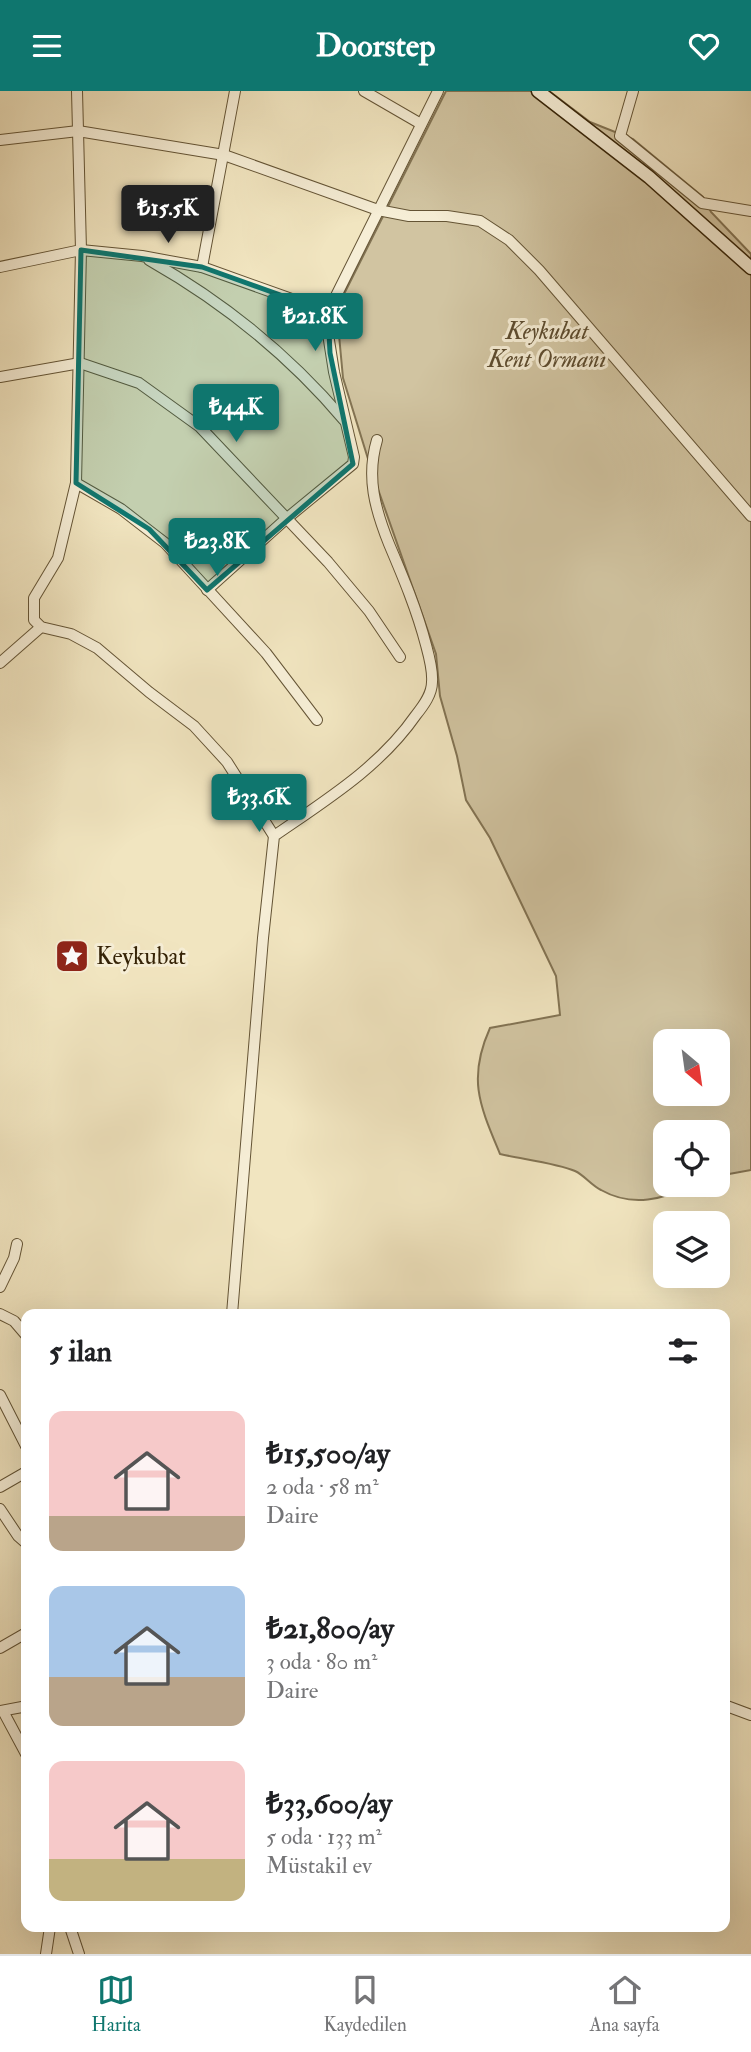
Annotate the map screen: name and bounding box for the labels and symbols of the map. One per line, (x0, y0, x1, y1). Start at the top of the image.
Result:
pin: ₺15.5K (111, 185, 225, 245)
pin: ₺21.8K (258, 293, 372, 353)
park label: Keykubat Kent Ormanı (487, 316, 606, 375)
pin: ₺44K (195, 385, 277, 444)
pin: ₺23.8K (160, 519, 274, 578)
pin: ₺33.6K (202, 775, 316, 834)
place icon: Keykubat (53, 937, 91, 975)
place label: Keykubat (96, 941, 186, 972)
north arrow (653, 1029, 730, 1106)

